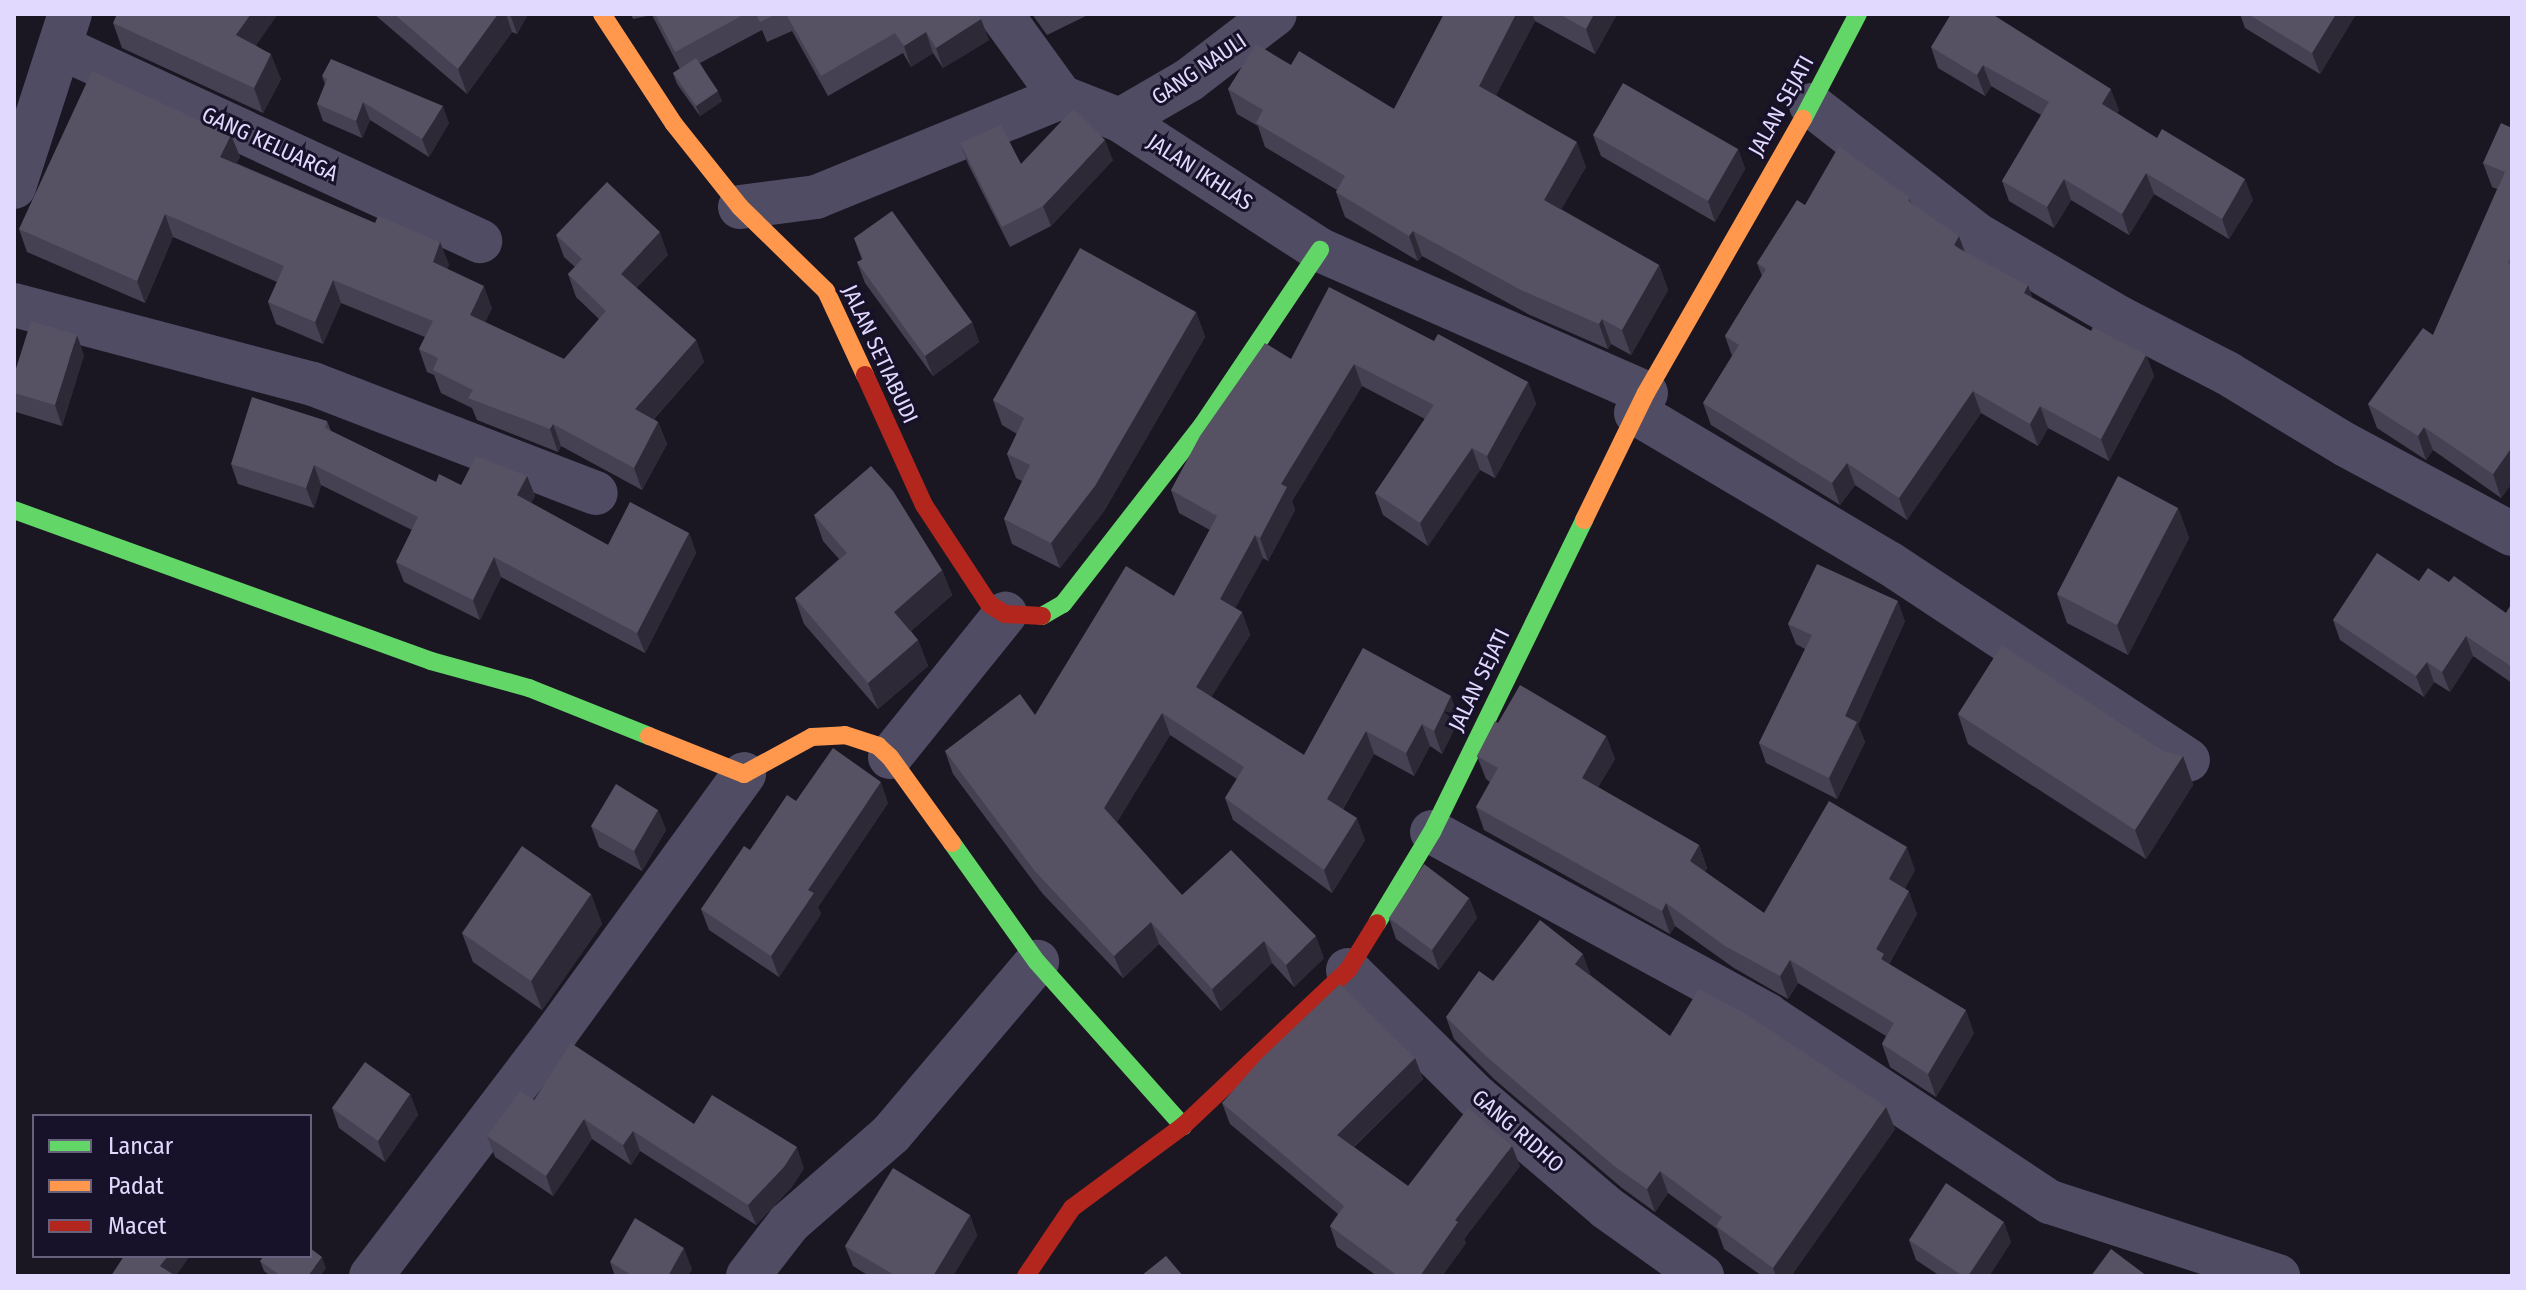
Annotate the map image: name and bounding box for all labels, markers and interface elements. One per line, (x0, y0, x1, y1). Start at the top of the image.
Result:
street label: GANG NAULI (1147, 28, 1251, 110)
street label: JALAN SEJATI (1743, 51, 1819, 161)
street label: GANG KELUARGA (198, 101, 342, 187)
street label: JALAN IKHLAS (1142, 128, 1258, 216)
street label: JALAN SETIABUDI (836, 281, 924, 427)
street label: JALAN SEJATI (1443, 624, 1515, 736)
street label: GANG RIDHO (1467, 1084, 1569, 1178)
legend (32, 1114, 312, 1258)
text: Lancar (108, 1132, 173, 1160)
text: Padat (108, 1172, 164, 1200)
text: Macet (108, 1212, 166, 1240)

